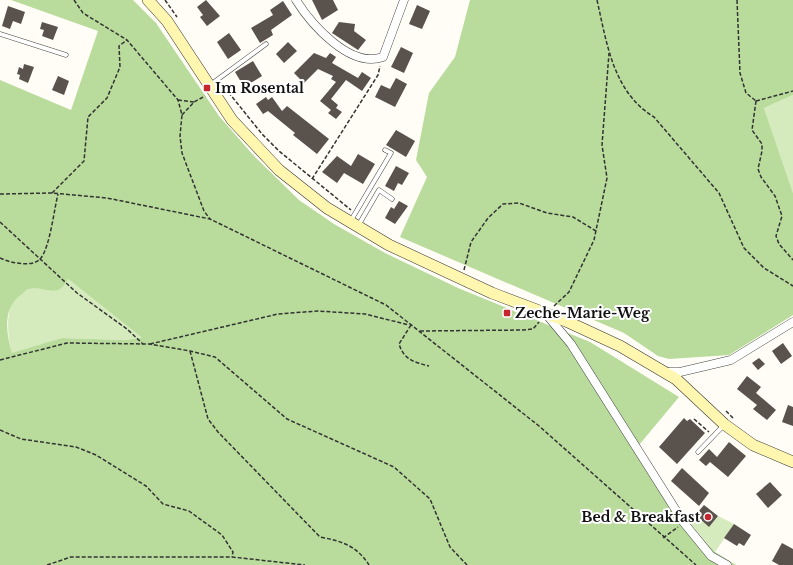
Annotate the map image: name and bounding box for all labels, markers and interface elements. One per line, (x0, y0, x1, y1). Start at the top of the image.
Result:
place label: Im Rosental (215, 79, 304, 97)
marker: Im Rosental (202, 83, 212, 93)
place label: Zeche-Marie-Weg (515, 304, 650, 322)
marker: Zeche-Marie-Weg (502, 308, 512, 318)
place label: Bed & Breakfast (581, 508, 701, 526)
marker: Bed & Breakfast (703, 512, 713, 522)

